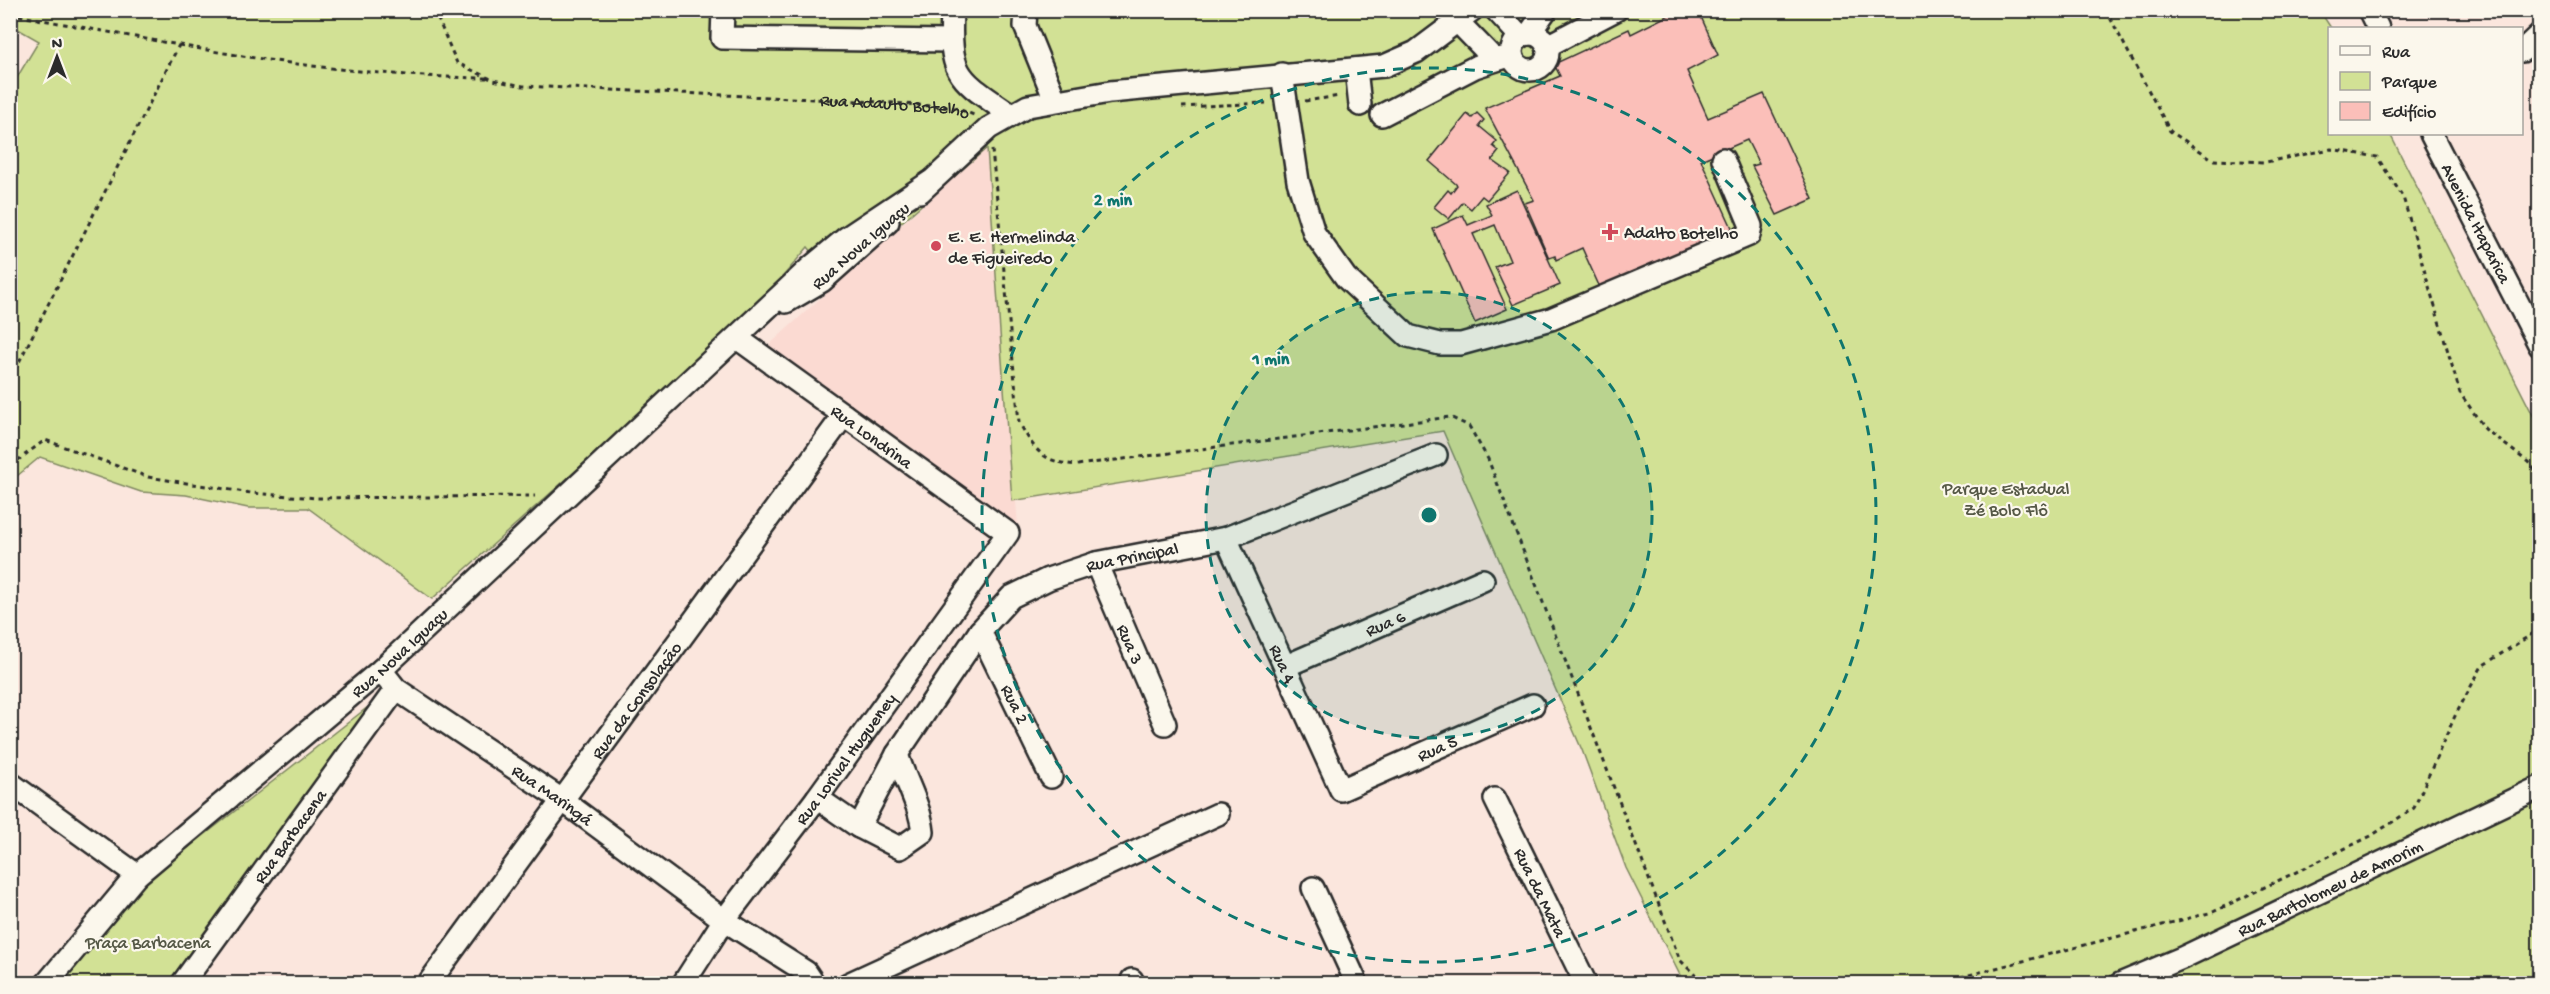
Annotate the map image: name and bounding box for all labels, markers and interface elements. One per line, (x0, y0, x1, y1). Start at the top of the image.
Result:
north arrow (27, 27, 87, 87)
legend (2328, 27, 2523, 135)
text: N (52, 36, 63, 55)
text: Rua (2382, 43, 2411, 64)
text: Parque (2381, 73, 2438, 94)
street label: Rua Adauto Botelho (819, 91, 973, 125)
text: Edifício (2382, 103, 2436, 124)
street label: Avenida Itaparica (2435, 161, 2514, 289)
text: 2 min (1094, 191, 1133, 212)
street label: Rua Nova Iguaçu (808, 198, 915, 295)
marker: Adalto Botelho (1601, 223, 1619, 241)
place label: Adalto Botelho (1624, 224, 1738, 245)
place label: E. E. Hermelinda de Figueiredo (948, 228, 1076, 270)
marker: E. E. Hermelinda de Figueiredo (929, 239, 943, 253)
text: 1 min (1252, 350, 1290, 371)
street label: Rua Londrina (826, 401, 916, 475)
park label: Parque Estadual Zé Bolo Flô (1941, 480, 2070, 522)
centre of rings (1419, 505, 1439, 525)
street label: Rua Principal (1084, 539, 1180, 579)
street label: Rua Nova Iguaçu (348, 604, 454, 703)
street label: Rua 6 (1363, 607, 1410, 643)
street label: Rua 3 (1111, 622, 1146, 668)
street label: Rua da Consolação (588, 639, 688, 764)
street label: Rua 4 (1263, 642, 1299, 688)
street label: Rua 2 (995, 682, 1032, 728)
street label: Rua Lorival Hugueney (792, 690, 902, 830)
street label: Rua 5 (1415, 732, 1461, 768)
street label: Rua Maringá (507, 761, 596, 832)
street label: Rua Barbacena (250, 785, 333, 889)
street label: Rua Bartolomeu de Amorim (2235, 836, 2427, 943)
street label: Rua da Mata (1508, 845, 1570, 942)
park label: Praça Barbacena (84, 934, 212, 955)

